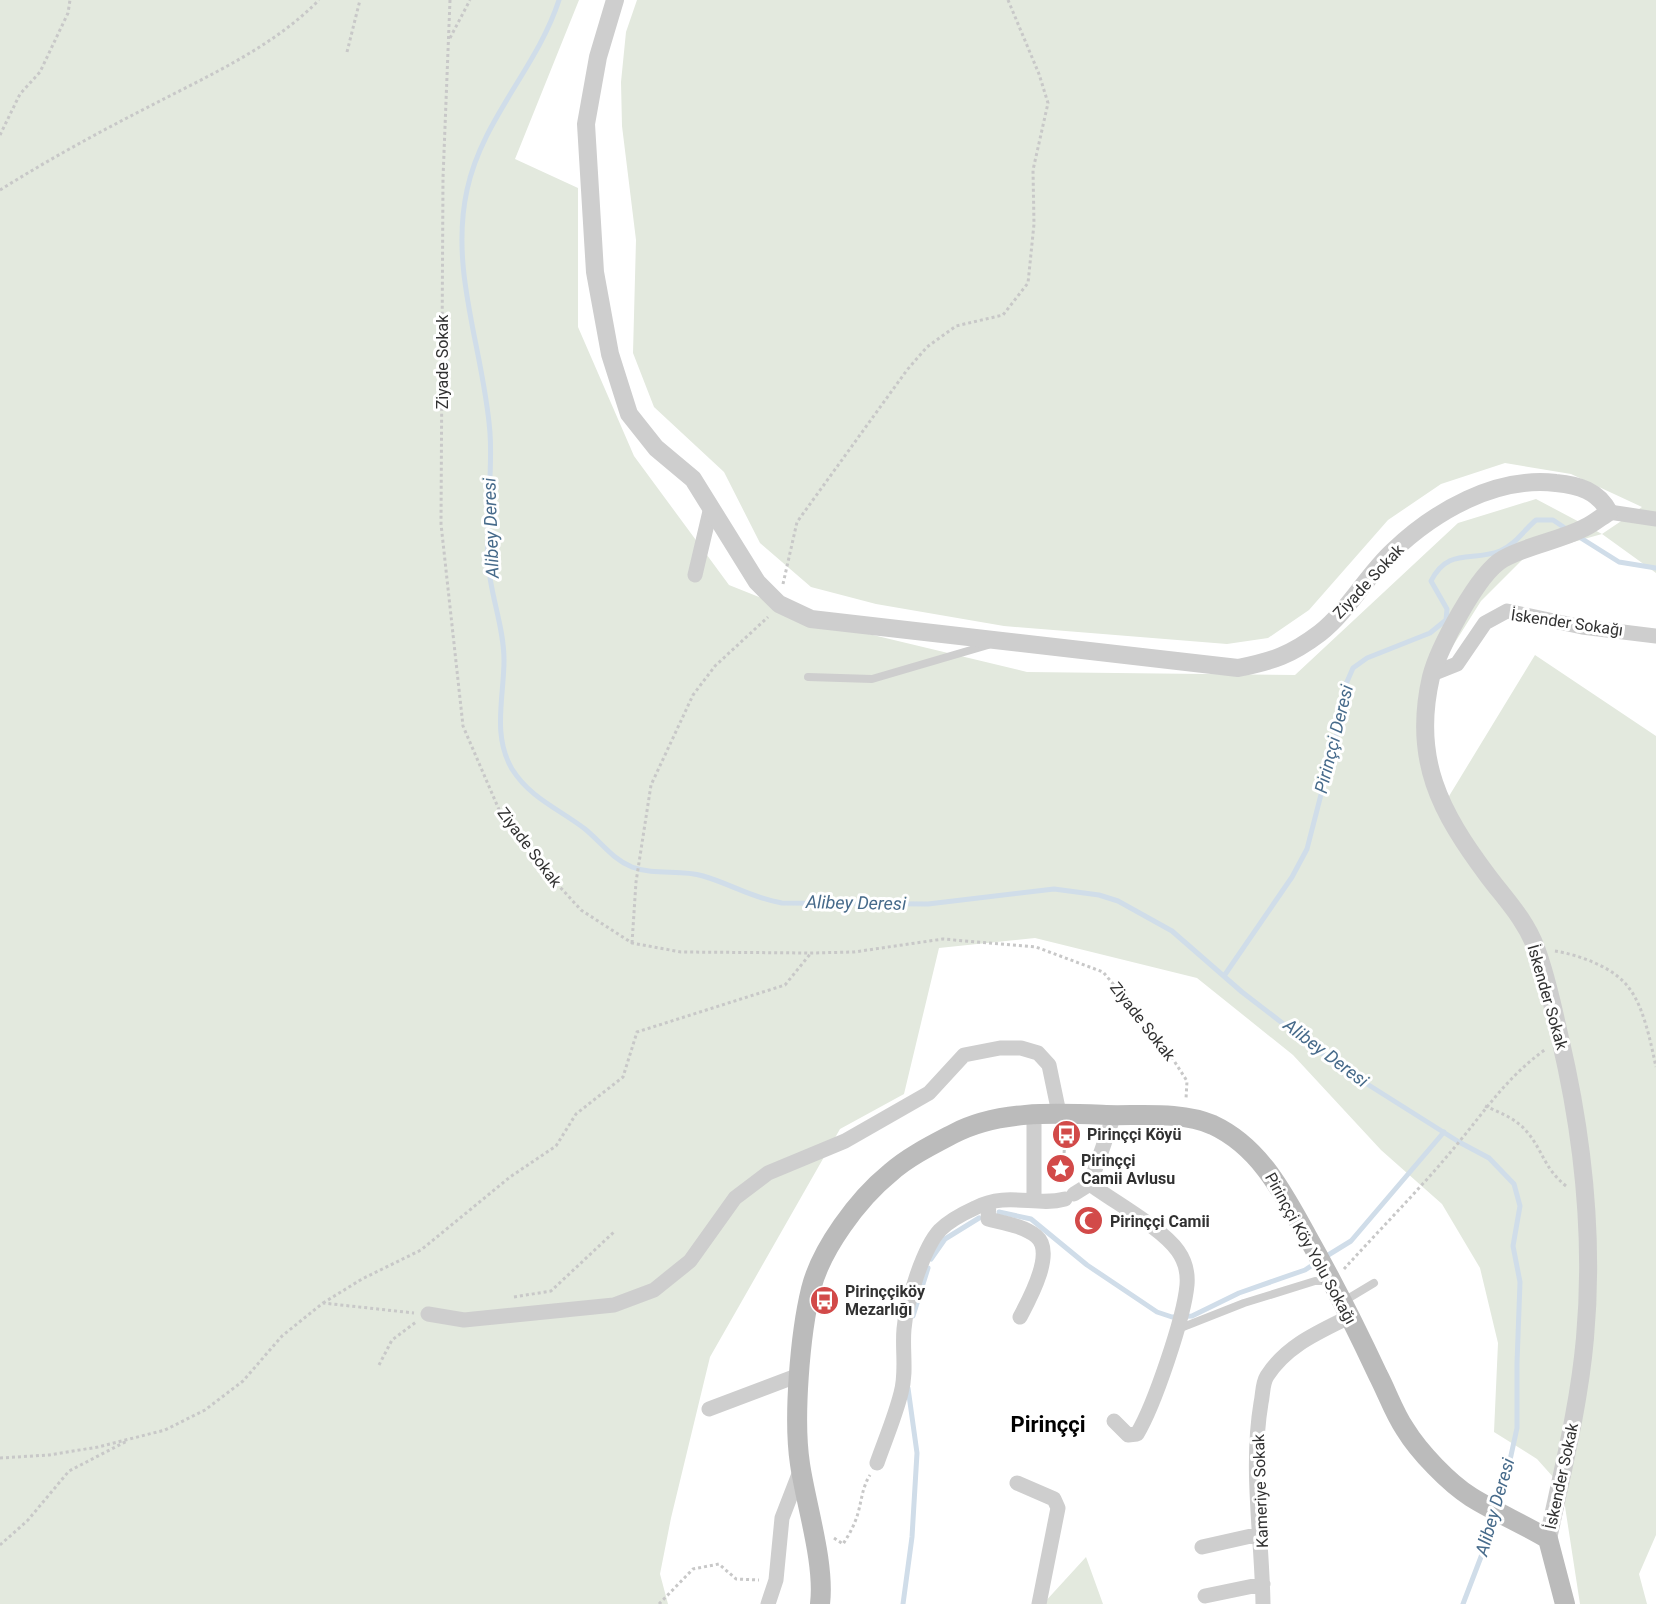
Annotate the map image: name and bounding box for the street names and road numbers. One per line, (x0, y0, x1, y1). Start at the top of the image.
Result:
street label: Ziyade Sokak (433, 314, 452, 409)
street label: Ziyade Sokak (1329, 540, 1408, 622)
street label: İskender Sokağı (1510, 605, 1624, 640)
street label: Ziyade Sokak (494, 804, 566, 892)
street label: İskender Sokak (1523, 942, 1572, 1053)
street label: Ziyade Sokak (1106, 978, 1180, 1065)
street label: Pirinççi Köy Yolu Sokağı (1261, 1169, 1360, 1327)
street label: İskender Sokak (1541, 1420, 1582, 1531)
street label: Kameriye Sokak (1249, 1433, 1272, 1548)

